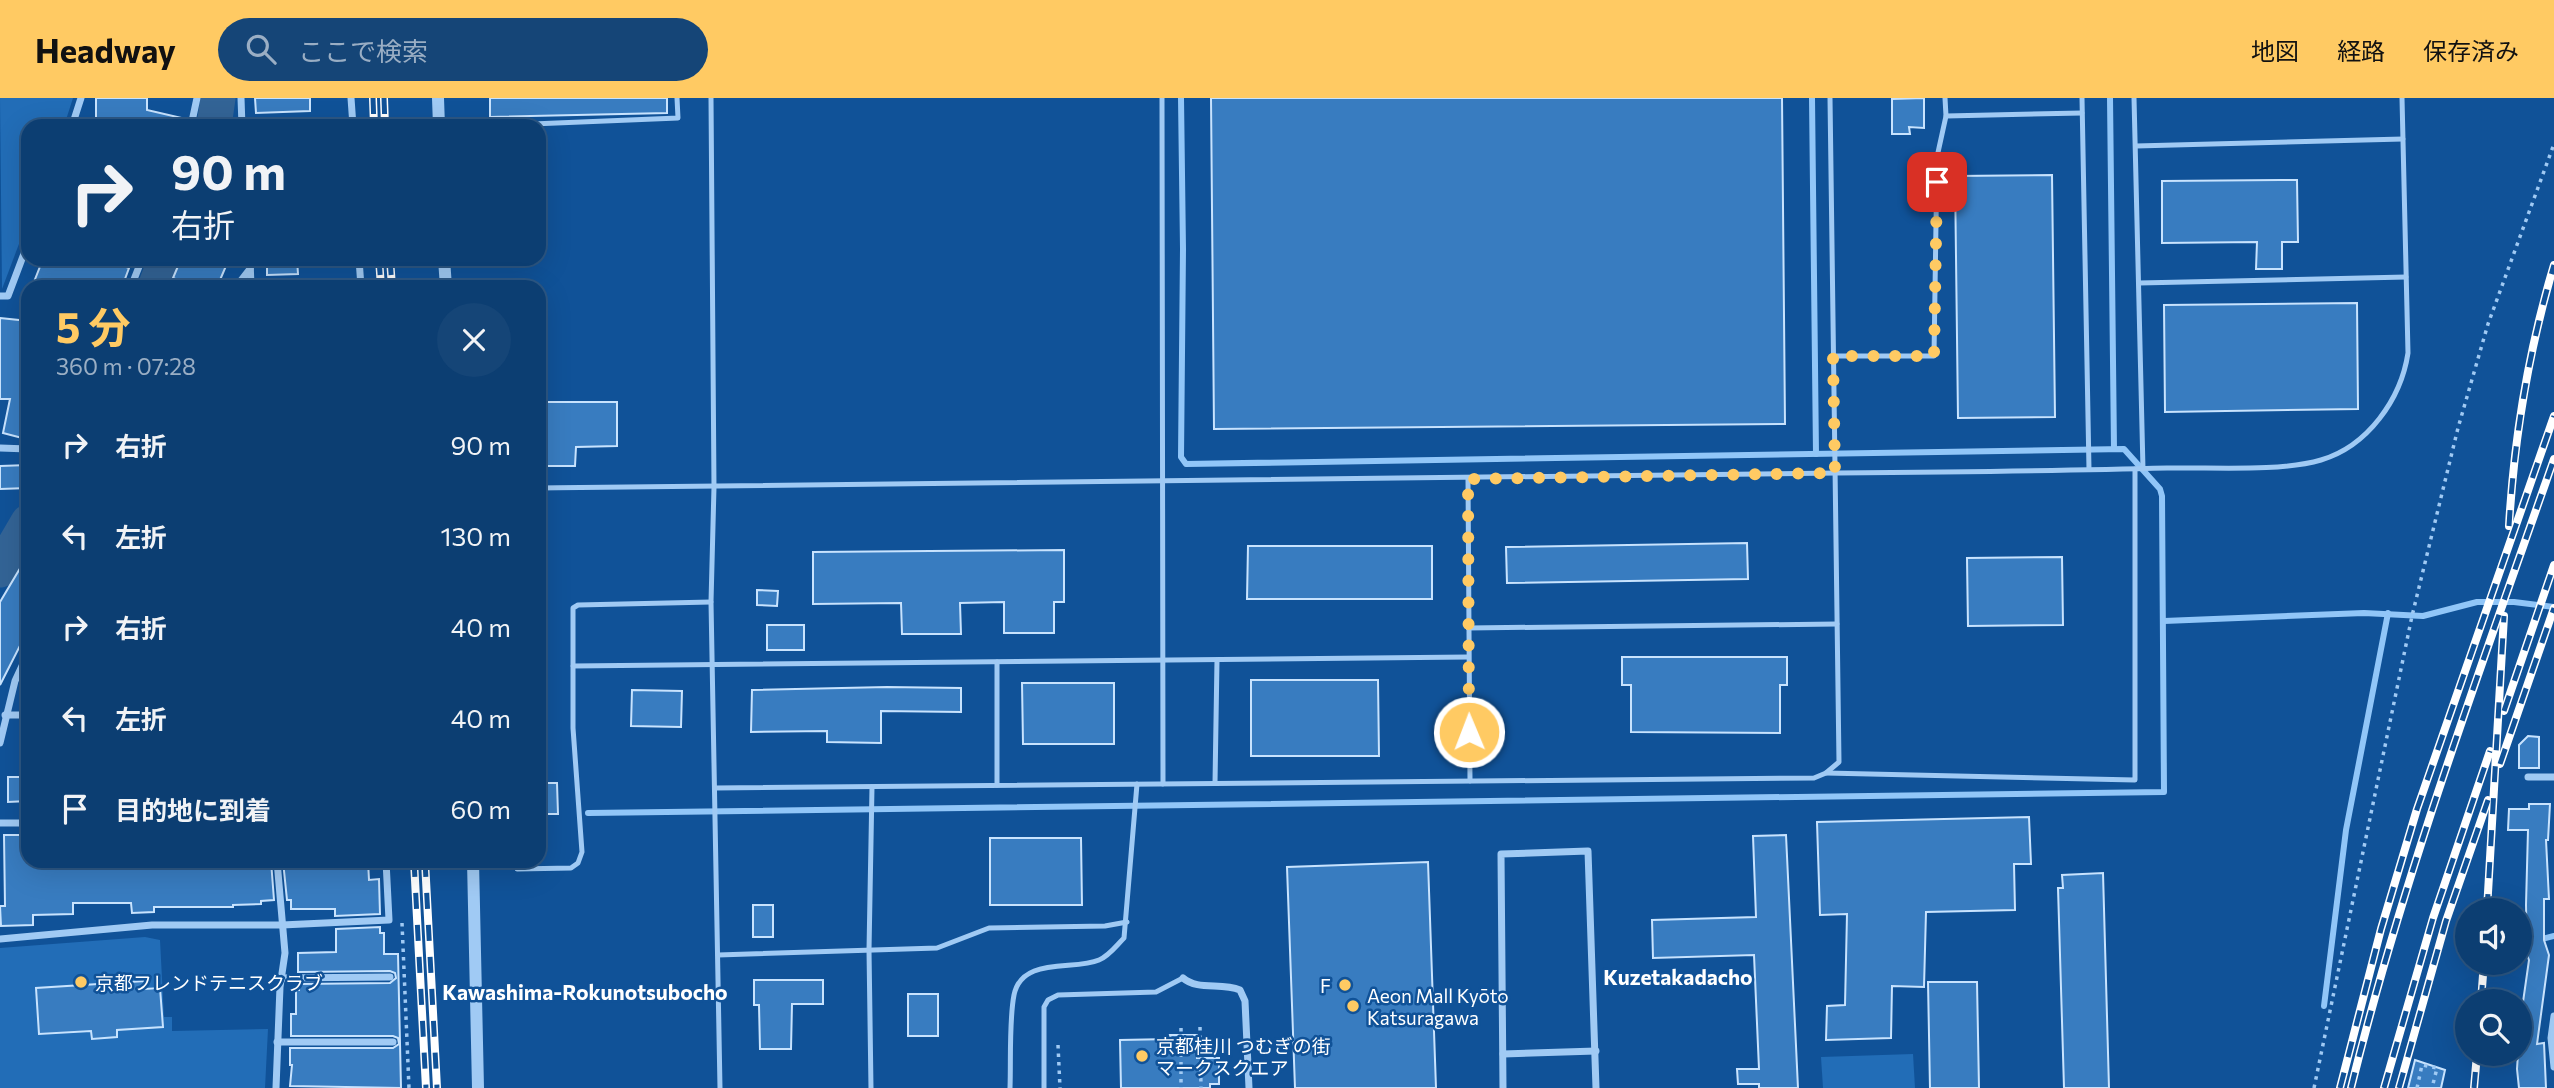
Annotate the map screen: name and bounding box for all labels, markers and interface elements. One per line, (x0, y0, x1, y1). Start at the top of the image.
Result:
search box (218, 18, 708, 81)
text: Headway (35, 29, 176, 70)
icon: search (242, 30, 280, 68)
text: ここで検索 (298, 35, 428, 66)
text: 地図 (2251, 36, 2299, 65)
text: 経路 (2337, 36, 2385, 65)
text: 保存済み (2423, 36, 2519, 65)
text: 90 m (171, 140, 286, 200)
icon: right (56, 147, 147, 238)
pin (1907, 152, 1967, 212)
icon: arrive (1918, 163, 1956, 201)
text: 右折 (171, 204, 235, 244)
text: 5 分 (56, 300, 131, 352)
button: close (437, 303, 511, 377)
text: 360 m · 07:28 (56, 352, 196, 380)
icon: right (56, 426, 94, 464)
text: 90 m (451, 429, 511, 460)
text: 右折 (115, 430, 167, 461)
icon: left (56, 517, 94, 555)
text: 130 m (440, 520, 511, 551)
text: 左折 (115, 521, 167, 552)
icon: right (56, 608, 94, 646)
text: 40 m (451, 611, 511, 642)
text: 右折 (115, 612, 167, 643)
position arrow (1432, 695, 1506, 769)
icon: left (56, 699, 94, 737)
text: 40 m (451, 702, 511, 733)
text: 左折 (115, 703, 167, 734)
icon: arrive (56, 790, 94, 828)
text: 60 m (451, 793, 511, 824)
text: 目的地に到着 (115, 794, 271, 825)
map controls (2455, 898, 2532, 1066)
button: sound (2455, 898, 2532, 975)
district label: Kuzetakadacho (1603, 964, 1753, 989)
place label: 京都フレンドテニスクラブ (95, 971, 323, 994)
marker: 京都フレンドテニスクラブ (73, 974, 89, 990)
place label: F (1320, 974, 1331, 997)
marker: F (1337, 977, 1353, 993)
district label: Kawashima-Rokunotsubocho (442, 979, 728, 1004)
place label: Aeon Mall Kyōto Katsuragawa (1367, 984, 1509, 1029)
button: search (2455, 989, 2532, 1066)
marker: Aeon Mall Kyōto Katsuragawa (1345, 998, 1361, 1014)
place label: 京都桂川 つむぎの街 マークスクエア (1156, 1034, 1331, 1079)
marker: 京都桂川 つむぎの街 マークスクエア (1134, 1048, 1150, 1064)

